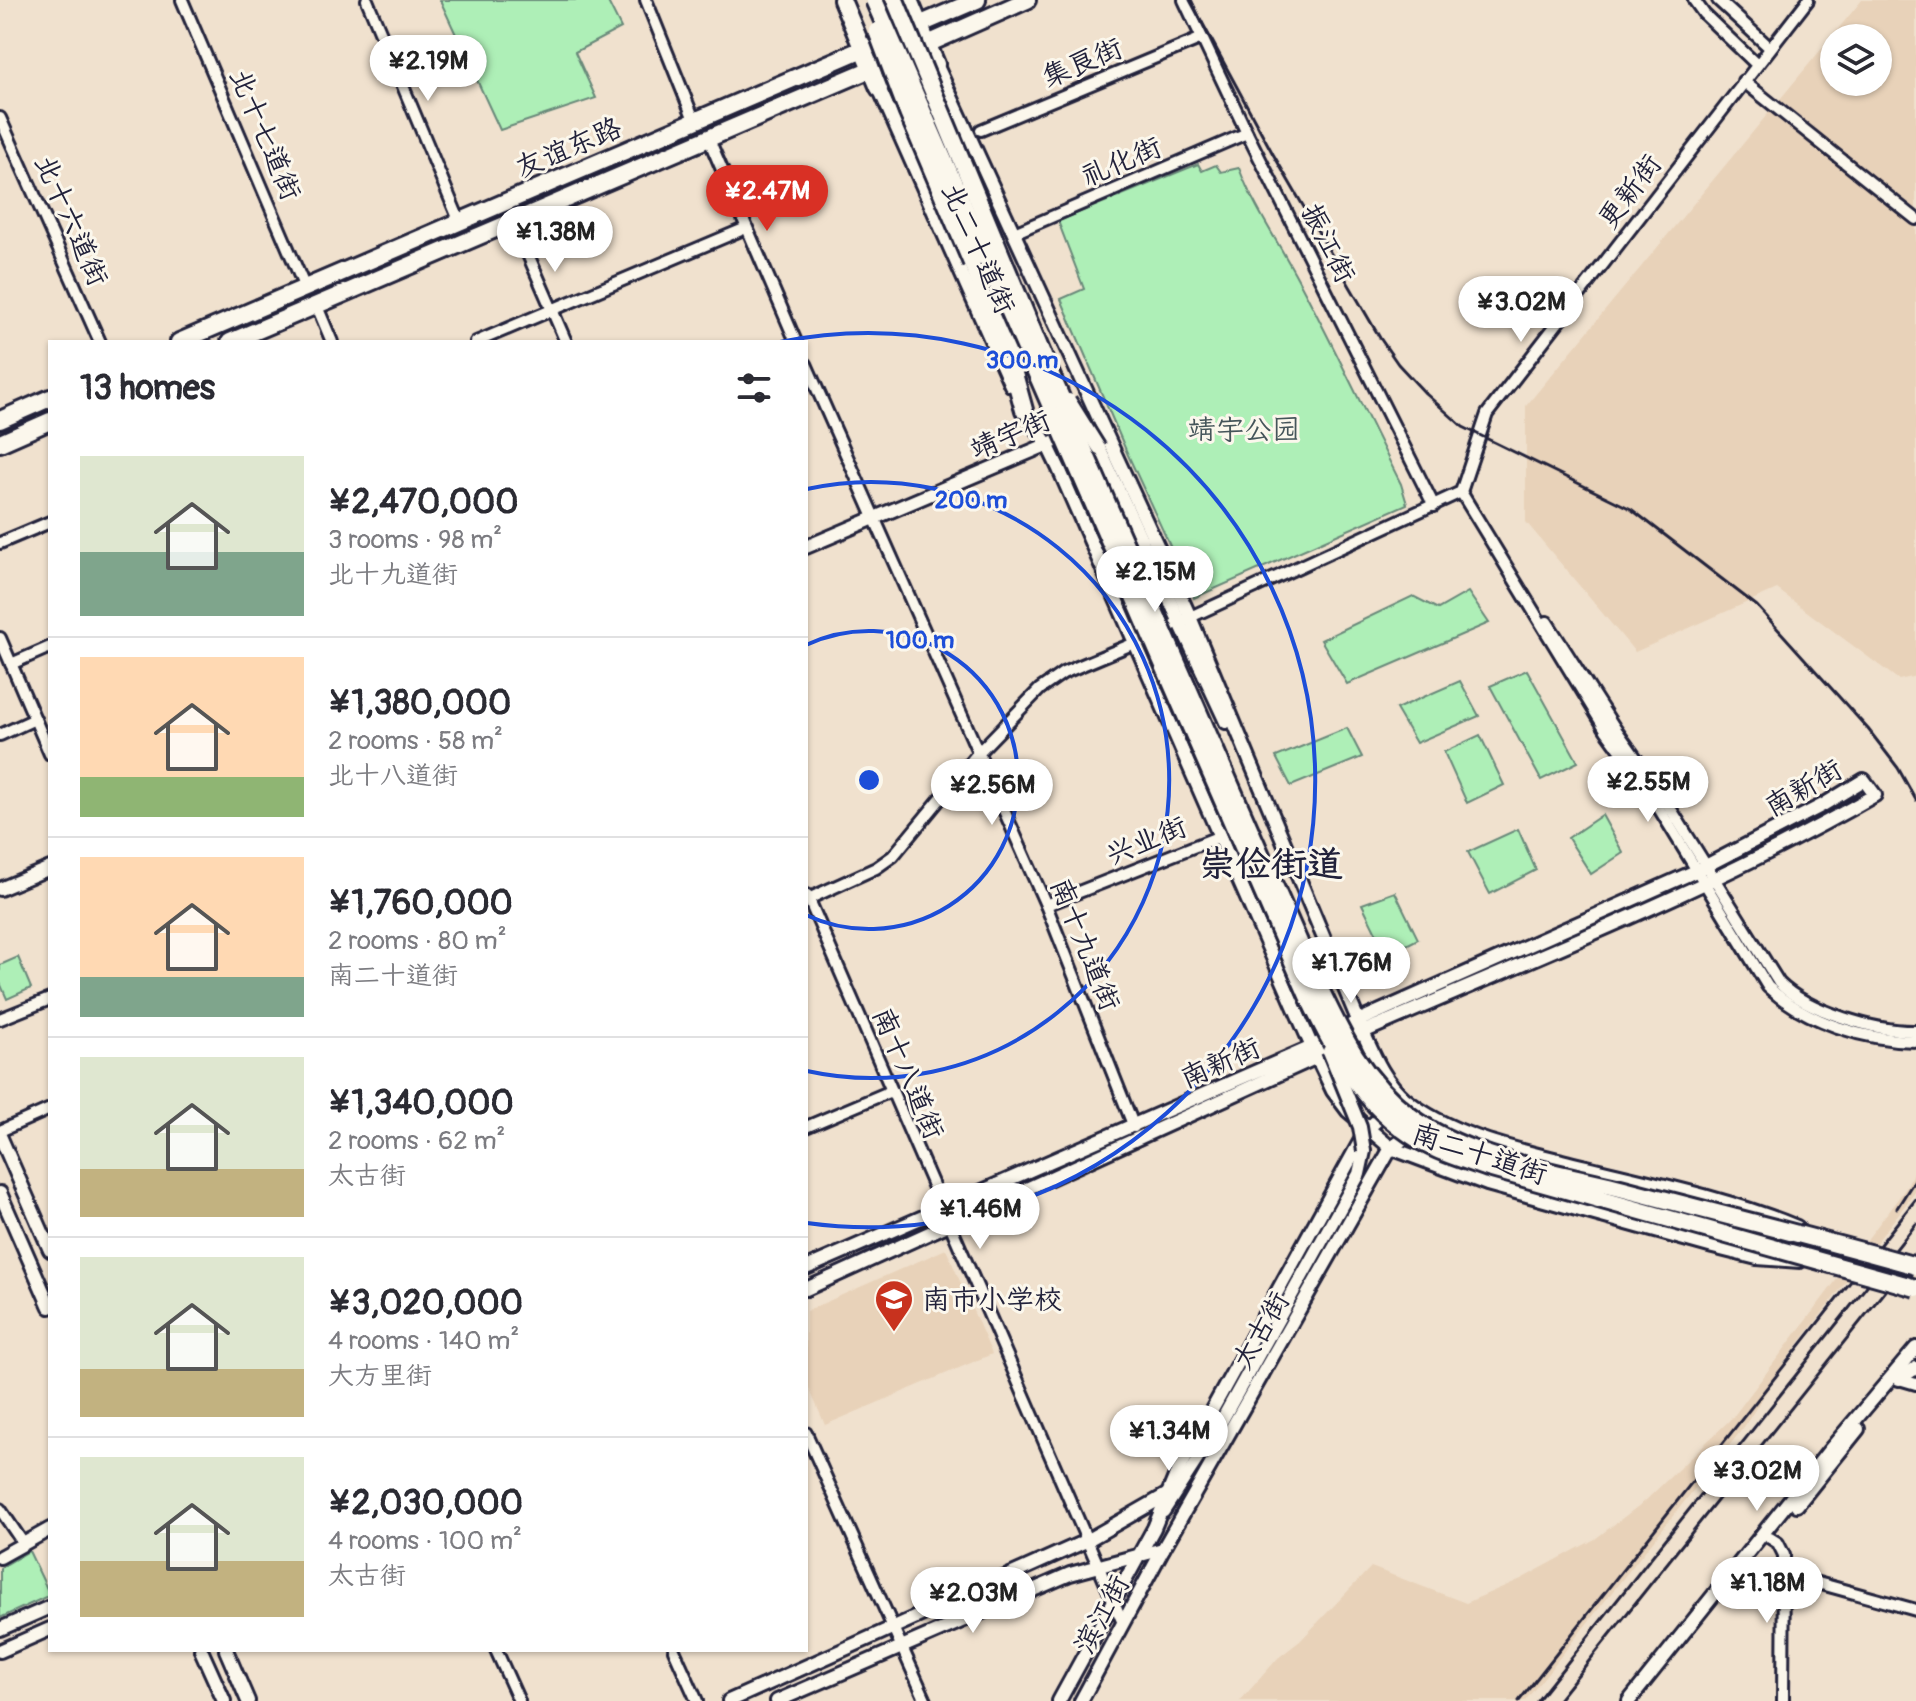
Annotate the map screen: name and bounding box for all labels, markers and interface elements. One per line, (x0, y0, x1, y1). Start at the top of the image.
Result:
map controls (1820, 24, 1892, 96)
button: layers (1820, 24, 1892, 96)
street label: 集良街 (1037, 31, 1128, 96)
pin: ¥2.19M (363, 35, 493, 103)
text: ¥2.19M (388, 45, 468, 77)
street label: 北十七道街 (221, 63, 308, 206)
street label: 友谊东路 (510, 110, 627, 186)
street label: 礼化街 (1076, 130, 1167, 195)
street label: 更新街 (1591, 148, 1669, 236)
street label: 北十六道街 (26, 150, 115, 292)
pin: ¥2.47M (702, 165, 832, 233)
text: ¥2.47M (724, 175, 810, 207)
street label: 北二十道街 (933, 178, 1022, 320)
street label: 振江街 (1293, 198, 1362, 289)
pin: ¥1.38M (490, 206, 620, 274)
text: ¥1.38M (515, 216, 595, 248)
pin: ¥3.02M (1456, 276, 1586, 344)
text: ¥3.02M (1476, 286, 1566, 318)
text: 300 m (986, 346, 1058, 375)
icon: filters (732, 366, 776, 410)
text: 13 homes (80, 367, 215, 410)
street label: 靖宇街 (965, 403, 1056, 468)
park label: 靖宇公园 (1188, 413, 1300, 448)
text: ¥2,470,000 (328, 481, 518, 524)
text: 200 m (935, 486, 1007, 515)
icon: home (144, 488, 240, 584)
text: 3 rooms · 98 m² (328, 524, 502, 556)
pin: ¥2.15M (1090, 546, 1220, 614)
text: ¥2.15M (1114, 556, 1196, 588)
text: 北十九道街 (328, 559, 458, 591)
text: 100 m (886, 626, 954, 655)
text: ¥1,380,000 (328, 682, 511, 725)
icon: home (144, 689, 240, 785)
text: 2 rooms · 58 m² (328, 725, 503, 757)
street label: 南新街 (1759, 752, 1849, 824)
pin: ¥2.55M (1583, 756, 1713, 824)
pin: ¥2.56M (927, 759, 1057, 827)
text: 北十八道街 (328, 760, 458, 792)
centre of rings (855, 766, 883, 794)
text: ¥2.55M (1605, 766, 1691, 798)
text: ¥2.56M (949, 769, 1035, 801)
street label: 兴业街 (1101, 809, 1192, 873)
district label: 崇俭街道 (1199, 842, 1343, 887)
street label: 南十九道街 (1042, 873, 1127, 1016)
text: ¥1,760,000 (328, 882, 513, 925)
icon: home (144, 889, 240, 985)
text: 2 rooms · 80 m² (328, 925, 507, 957)
pin: ¥1.76M (1286, 937, 1416, 1005)
text: ¥1.76M (1310, 947, 1392, 979)
text: 南二十道街 (328, 960, 458, 992)
street label: 南十八道街 (864, 1002, 951, 1145)
street label: 南新街 (1175, 1030, 1266, 1096)
text: ¥1,340,000 (328, 1082, 514, 1125)
icon: home (144, 1089, 240, 1185)
street label: 南二十道街 (1408, 1116, 1552, 1193)
text: 2 rooms · 62 m² (328, 1125, 505, 1157)
text: 太古街 (328, 1160, 406, 1192)
pin: ¥1.46M (915, 1183, 1045, 1251)
text: ¥1.46M (939, 1193, 1021, 1225)
school or university icon: 南市小学校 (873, 1278, 915, 1333)
text: ¥3,020,000 (328, 1282, 523, 1325)
place label: 南市小学校 (922, 1283, 1062, 1318)
street label: 太古街 (1225, 1286, 1297, 1376)
icon: home (144, 1289, 240, 1385)
text: 4 rooms · 140 m² (328, 1325, 519, 1357)
text: 大方里街 (328, 1360, 432, 1392)
pin: ¥1.34M (1104, 1405, 1234, 1473)
text: ¥1.34M (1128, 1415, 1210, 1447)
pin: ¥3.02M (1692, 1445, 1822, 1513)
text: ¥3.02M (1712, 1455, 1802, 1487)
text: ¥2,030,000 (328, 1482, 523, 1525)
icon: home (144, 1489, 240, 1585)
text: 4 rooms · 100 m² (328, 1525, 522, 1557)
pin: ¥1.18M (1702, 1557, 1832, 1625)
text: 太古街 (328, 1560, 406, 1592)
pin: ¥2.03M (908, 1567, 1038, 1635)
text: ¥1.18M (1729, 1567, 1805, 1599)
street label: 滨江街 (1067, 1569, 1137, 1660)
text: ¥2.03M (928, 1577, 1018, 1609)

